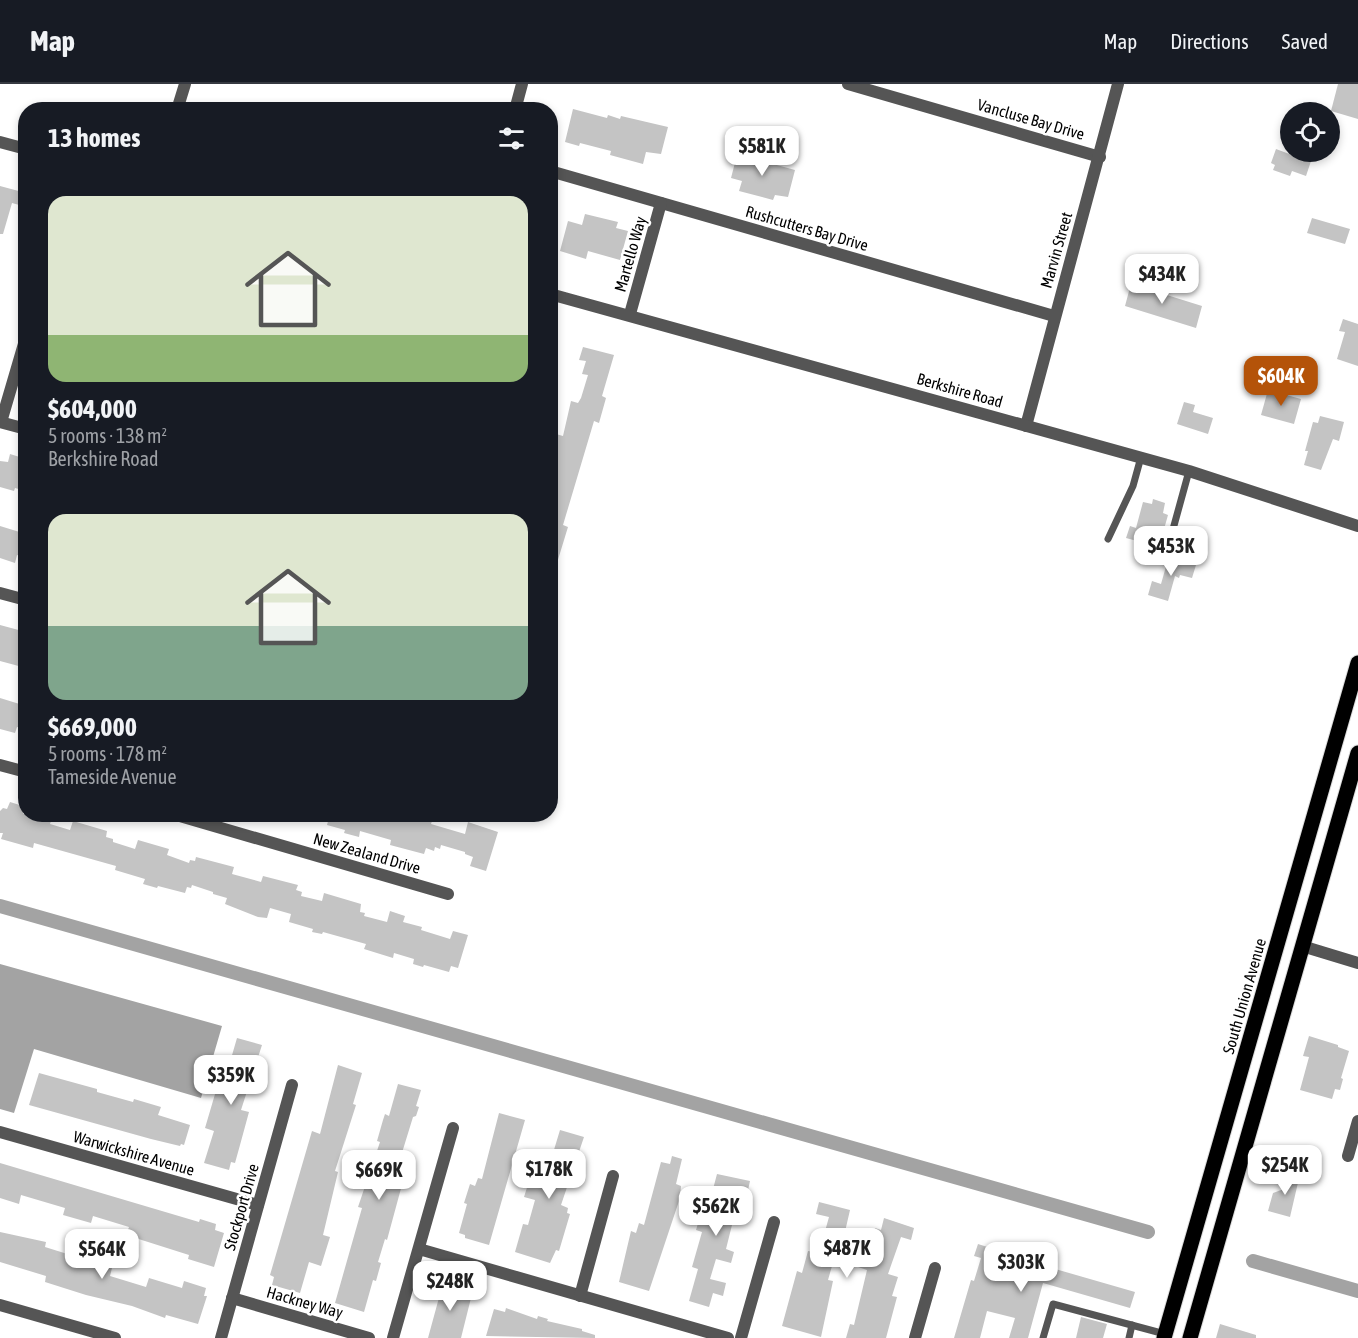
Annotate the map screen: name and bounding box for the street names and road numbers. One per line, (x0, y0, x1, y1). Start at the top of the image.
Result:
street label: Vancluse Bay Drive (975, 95, 1087, 144)
street label: Rushcutters Bay Drive (743, 202, 870, 255)
street label: Marvin Street (1037, 210, 1076, 290)
street label: Martello Way (611, 214, 650, 294)
street label: Berkshire Road (915, 369, 1005, 411)
street label: New Zealand Drive (311, 829, 423, 877)
street label: South Union Avenue (1219, 936, 1269, 1056)
street label: Warwickshire Avenue (71, 1127, 197, 1179)
street label: Stockport Drive (220, 1162, 263, 1253)
street label: Hackney Way (265, 1283, 346, 1323)

